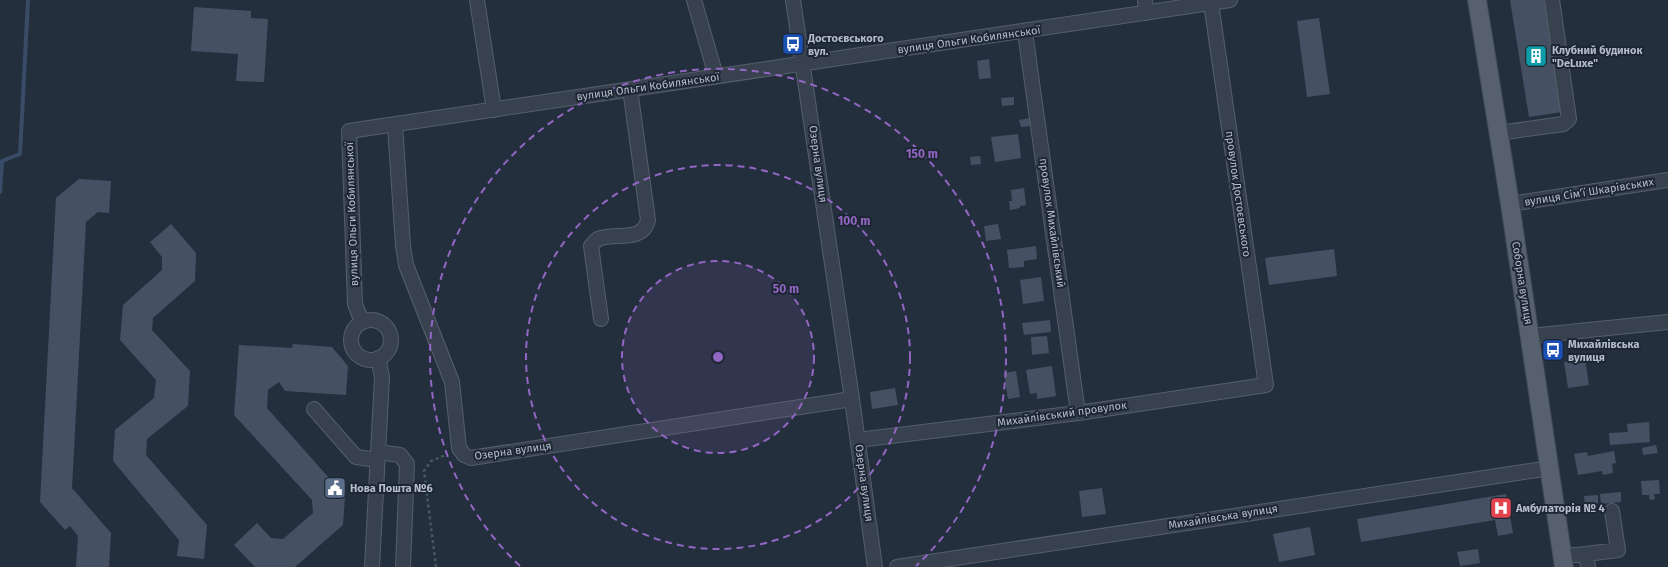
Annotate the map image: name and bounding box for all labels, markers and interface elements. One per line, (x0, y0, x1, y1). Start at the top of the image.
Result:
street label: вулиця Ольги Кобилянської (897, 23, 1042, 56)
bus stop icon: Достоєвського вул. (780, 31, 806, 57)
place label: Достоєвського вул. (807, 32, 884, 58)
building icon: Клубний будинок "DeLuxe" (1523, 43, 1549, 69)
place label: Клубний будинок "DeLuxe" (1552, 44, 1643, 70)
street label: вулиця Ольги Кобилянської (576, 70, 721, 103)
street label: Озерна вулиця (806, 125, 830, 203)
street label: провулок Достоєвського (1223, 130, 1253, 258)
street label: вулиця Ольги Кобилянської (343, 141, 361, 286)
text: 150 m (906, 147, 938, 161)
street label: провулок Михайлівський (1036, 157, 1068, 289)
street label: вулиця Сімʼї Шкарівських (1523, 175, 1655, 209)
text: 100 m (838, 214, 870, 228)
street label: Соборна вулиця (1509, 241, 1535, 325)
text: 50 m (773, 282, 799, 296)
bus stop icon: Михайлівська вулиця (1540, 337, 1566, 363)
place label: Михайлівська вулиця (1568, 338, 1639, 364)
centre of rings (711, 350, 725, 364)
street label: Михайлівський провулок (996, 398, 1128, 430)
street label: Озерна вулиця (474, 439, 552, 463)
street label: Озерна вулиця (852, 444, 876, 522)
public building icon: Нова Пошта №6 (322, 475, 348, 501)
place label: Нова Пошта №6 (350, 482, 433, 495)
hospital icon: Амбулаторія № 4 (1488, 495, 1514, 521)
street label: Михайлівська вулиця (1167, 502, 1279, 532)
place label: Амбулаторія № 4 (1515, 502, 1605, 515)

